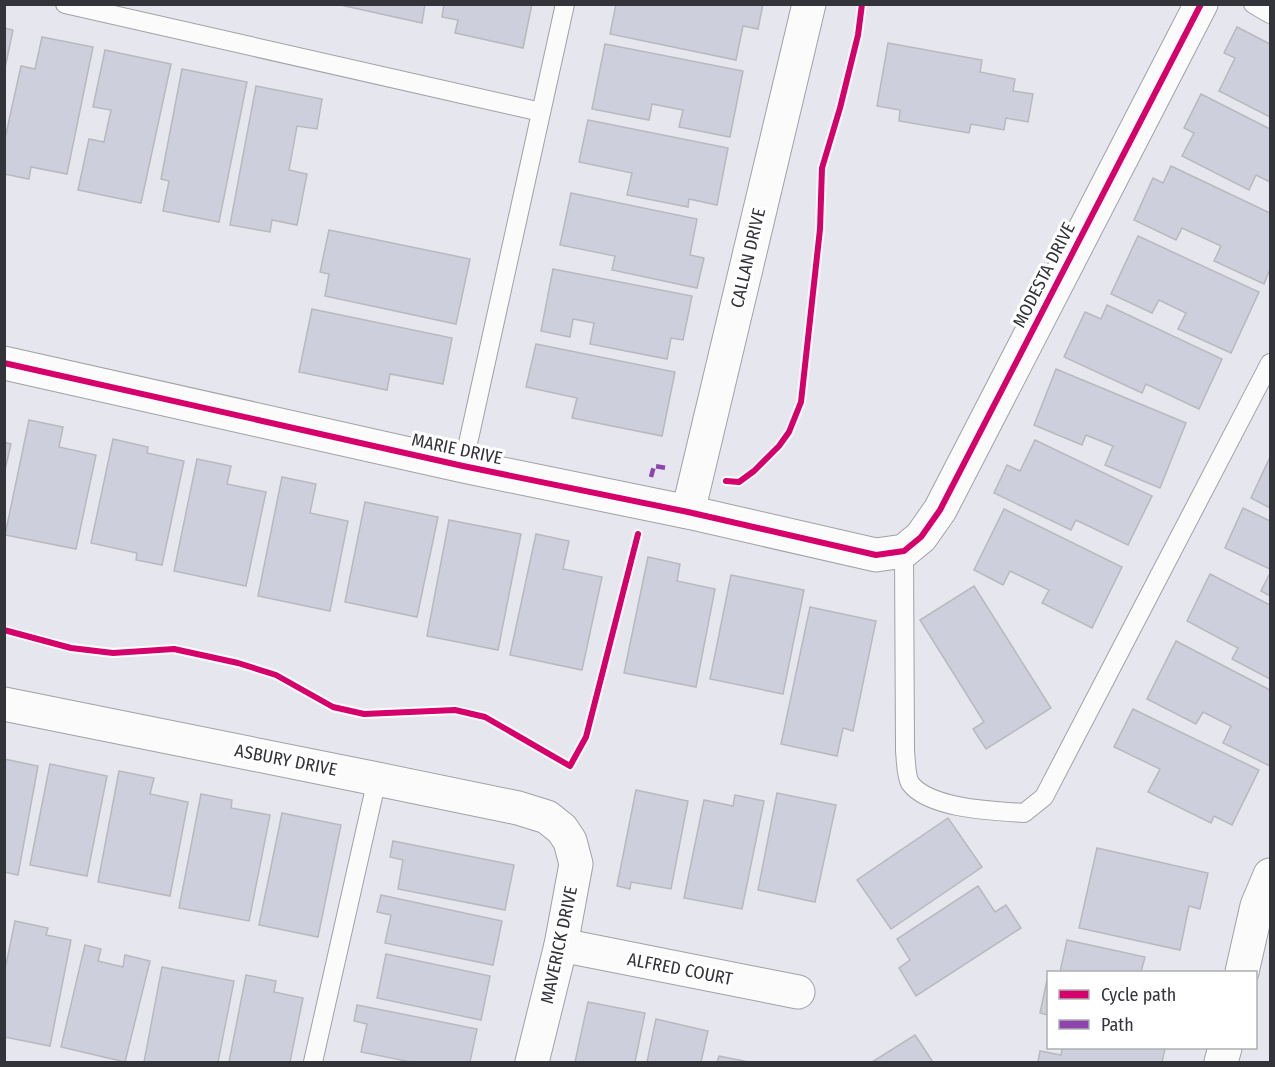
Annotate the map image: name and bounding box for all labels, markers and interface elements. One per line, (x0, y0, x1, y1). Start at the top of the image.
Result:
street label: CALLAN DRIVE (726, 206, 770, 310)
street label: MODESTA DRIVE (1008, 219, 1080, 331)
street label: MARIE DRIVE (410, 429, 504, 469)
street label: ASBURY DRIVE (233, 739, 339, 781)
street label: MAVERICK DRIVE (536, 884, 582, 1006)
street label: ALFRED COURT (626, 948, 735, 990)
legend (1047, 971, 1257, 1049)
text: Cycle path (1101, 984, 1176, 1006)
text: Path (1101, 1014, 1134, 1036)

